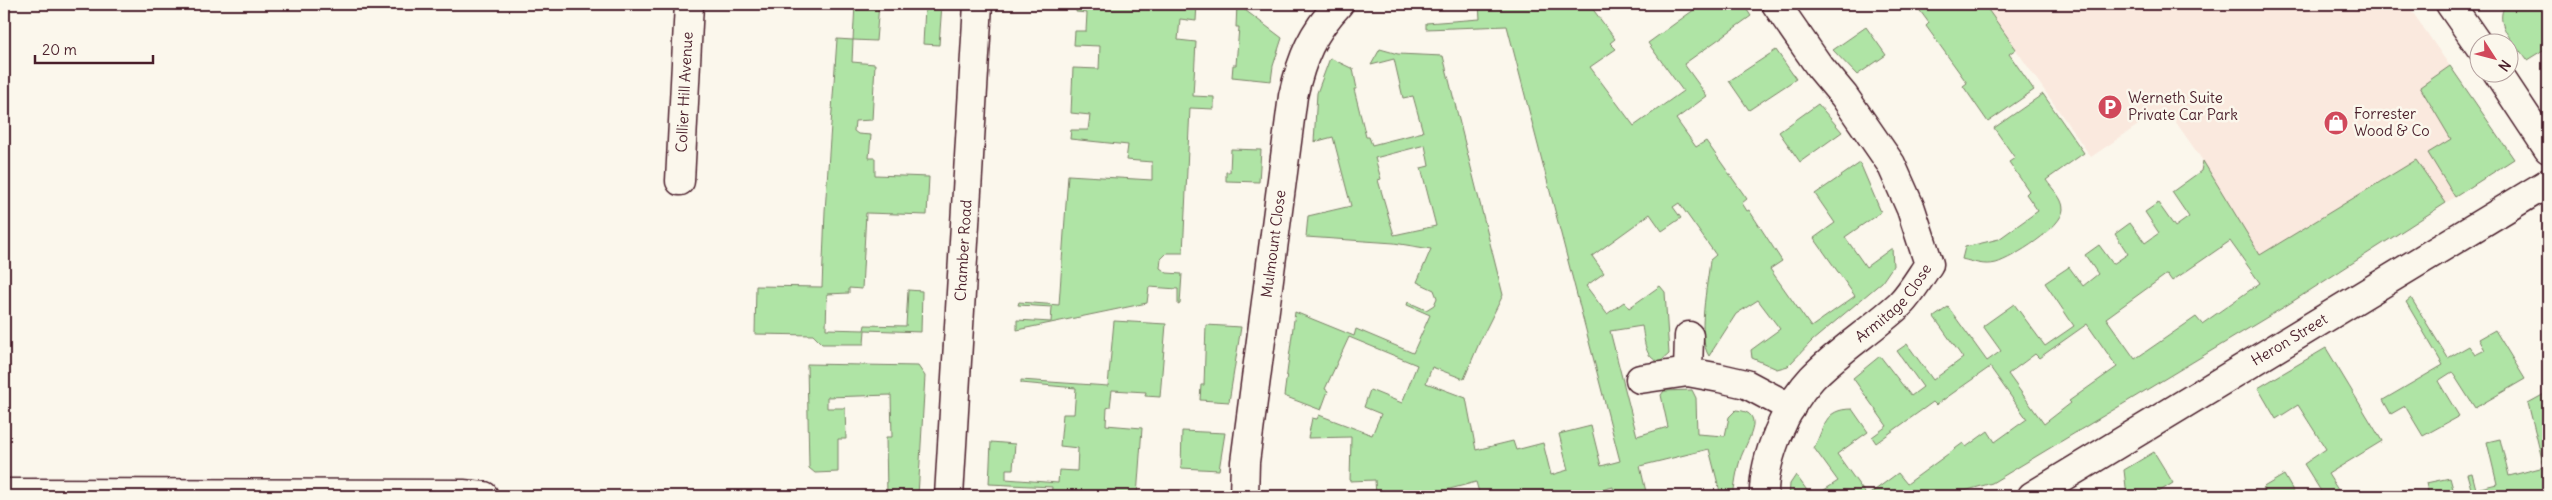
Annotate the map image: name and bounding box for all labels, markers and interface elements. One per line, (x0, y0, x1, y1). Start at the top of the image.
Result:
street label: Collier Hill Avenue (671, 31, 697, 153)
scale bar (35, 32, 152, 64)
north arrow (2470, 32, 2520, 82)
text: 20 m (42, 40, 77, 59)
text: N (2494, 56, 2515, 75)
place label: Werneth Suite Private Car Park (2128, 88, 2238, 124)
parking icon: Werneth Suite Private Car Park (2097, 94, 2123, 120)
place label: Forrester Wood & Co (2354, 104, 2430, 140)
shop icon: Forrester Wood & Co (2323, 110, 2349, 136)
street label: Mulmount Close (1257, 189, 1290, 299)
street label: Chamber Road (951, 199, 975, 302)
street label: Armitage Close (1851, 260, 1935, 346)
street label: Heron Street (2248, 309, 2331, 370)

